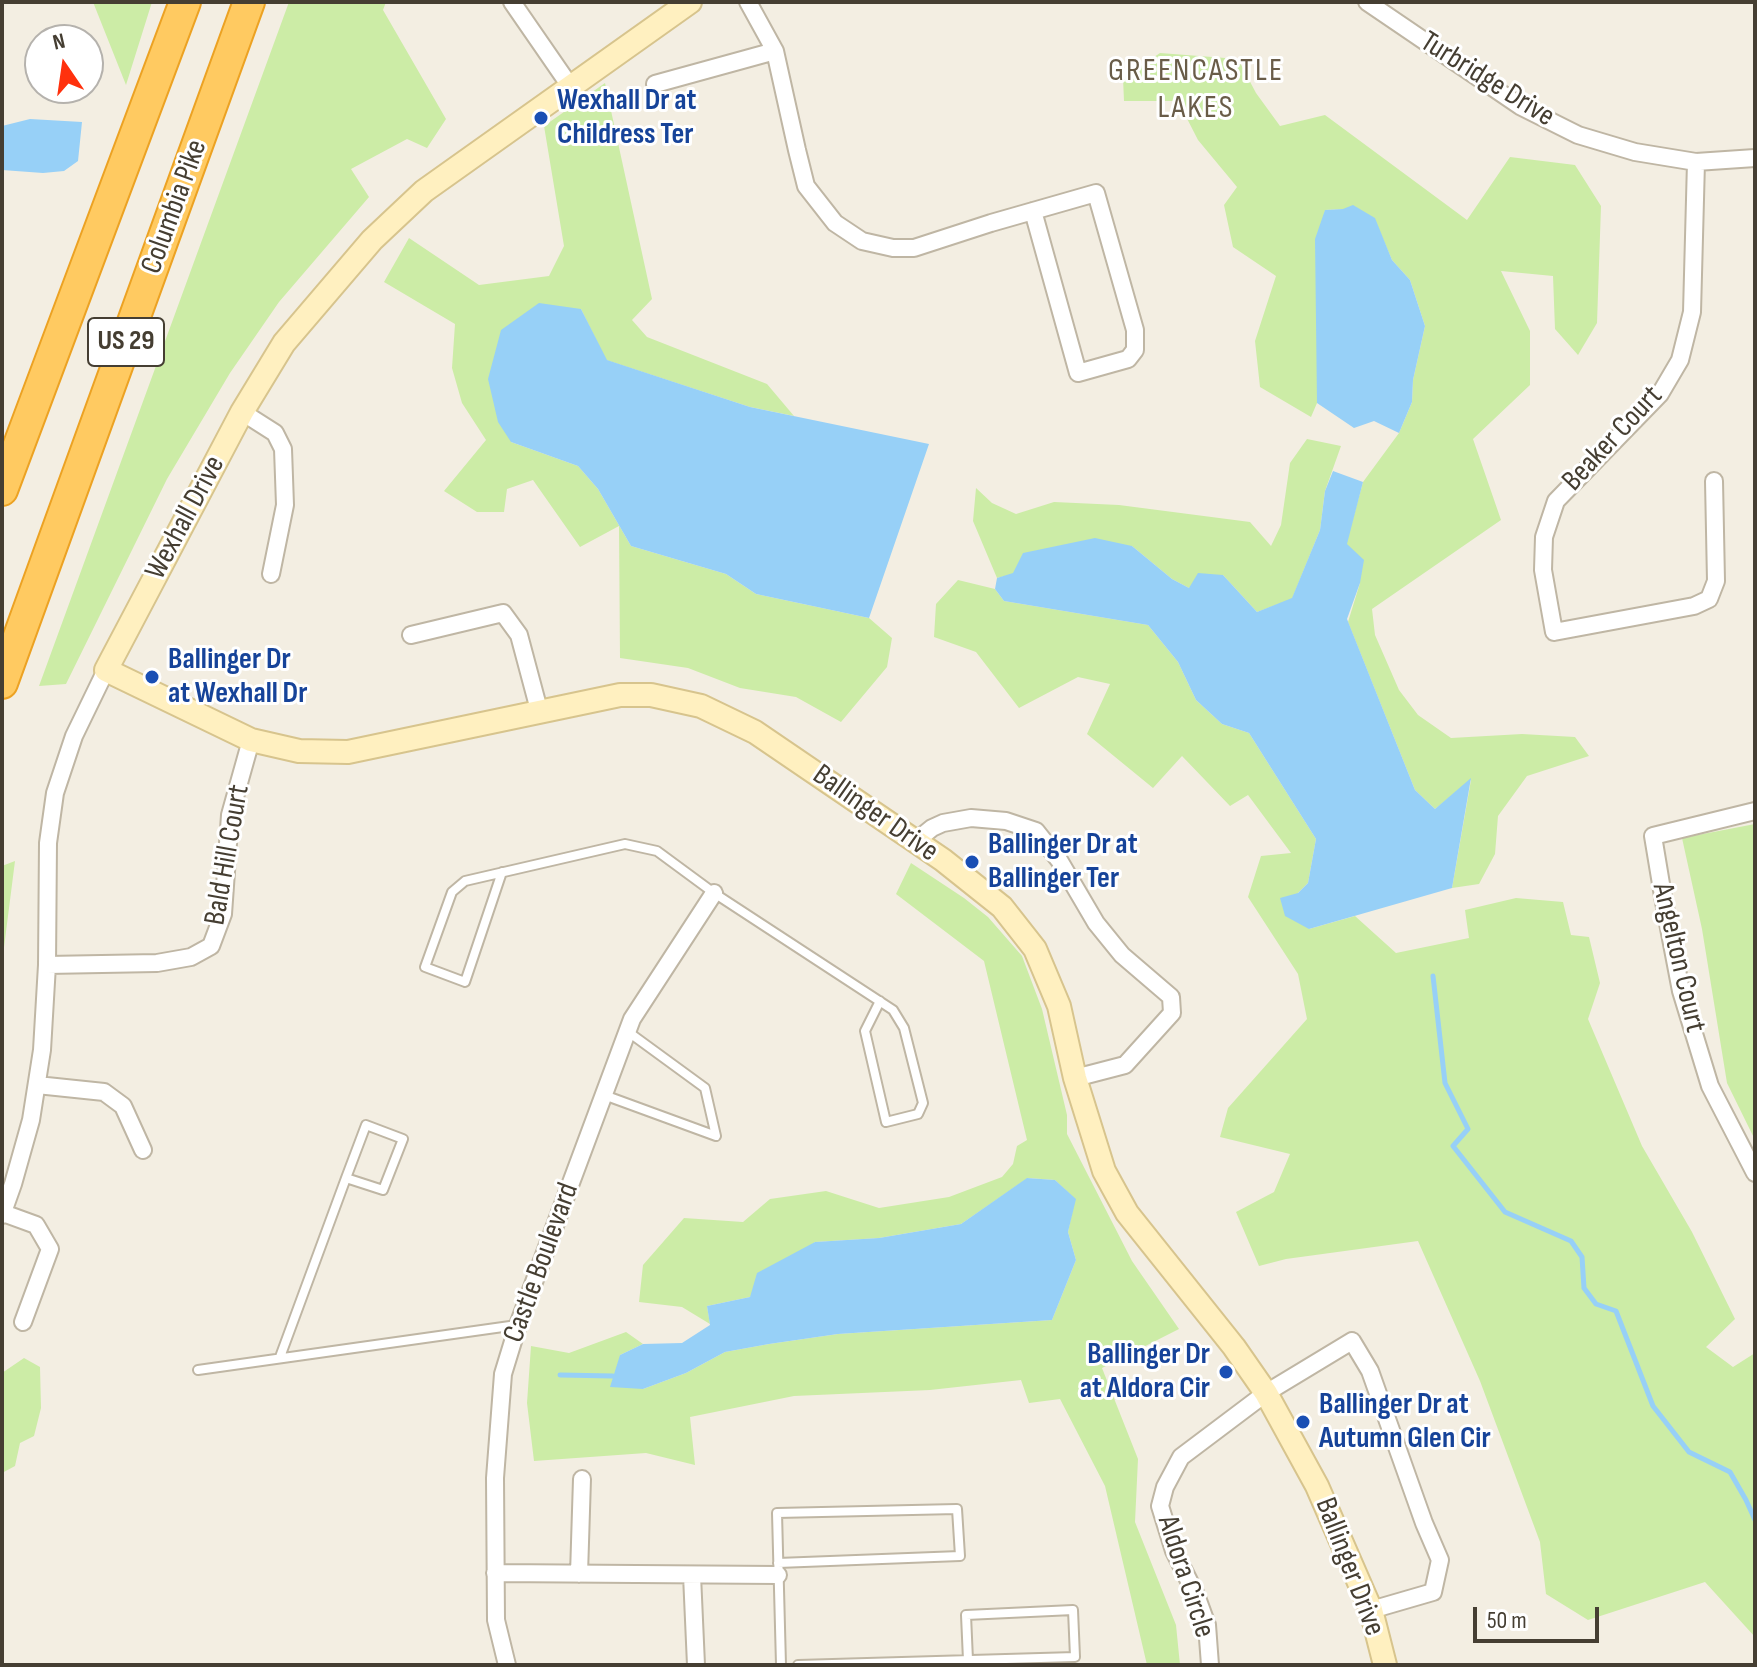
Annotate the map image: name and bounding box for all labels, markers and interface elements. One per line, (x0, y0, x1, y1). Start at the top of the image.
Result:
north arrow (24, 24, 104, 104)
street label: Turbridge Drive (1413, 25, 1561, 135)
text: N (50, 28, 68, 57)
district label: GREENCASTLE LAKES (1108, 53, 1284, 128)
place label: Wexhall Dr at Childress Ter (557, 83, 696, 154)
marker: Wexhall Dr at Childress Ter (532, 109, 550, 127)
street label: Columbia Pike (134, 135, 216, 279)
road number: US 29 (88, 318, 164, 366)
street label: Beaker Court (1555, 379, 1671, 499)
street label: Wexhall Drive (138, 450, 234, 586)
place label: Ballinger Dr at Wexhall Dr (168, 642, 307, 712)
marker: Ballinger Dr at Wexhall Dr (143, 668, 161, 686)
street label: Ballinger Drive (805, 758, 945, 870)
street label: Bald Hill Court (198, 782, 258, 928)
place label: Ballinger Dr at Ballinger Ter (988, 827, 1138, 898)
marker: Ballinger Dr at Ballinger Ter (963, 853, 981, 871)
street label: Angelton Court (1643, 880, 1713, 1036)
street label: Castle Boulevard (497, 1178, 587, 1348)
place label: Ballinger Dr at Aldora Cir (1080, 1337, 1210, 1408)
marker: Ballinger Dr at Aldora Cir (1217, 1363, 1235, 1381)
place label: Ballinger Dr at Autumn Glen Cir (1319, 1387, 1491, 1458)
marker: Ballinger Dr at Autumn Glen Cir (1294, 1413, 1312, 1431)
street label: Ballinger Drive (1306, 1493, 1392, 1641)
street label: Aldora Circle (1148, 1511, 1222, 1643)
scale bar (1477, 1591, 1603, 1641)
text: 50 m (1487, 1606, 1527, 1635)

